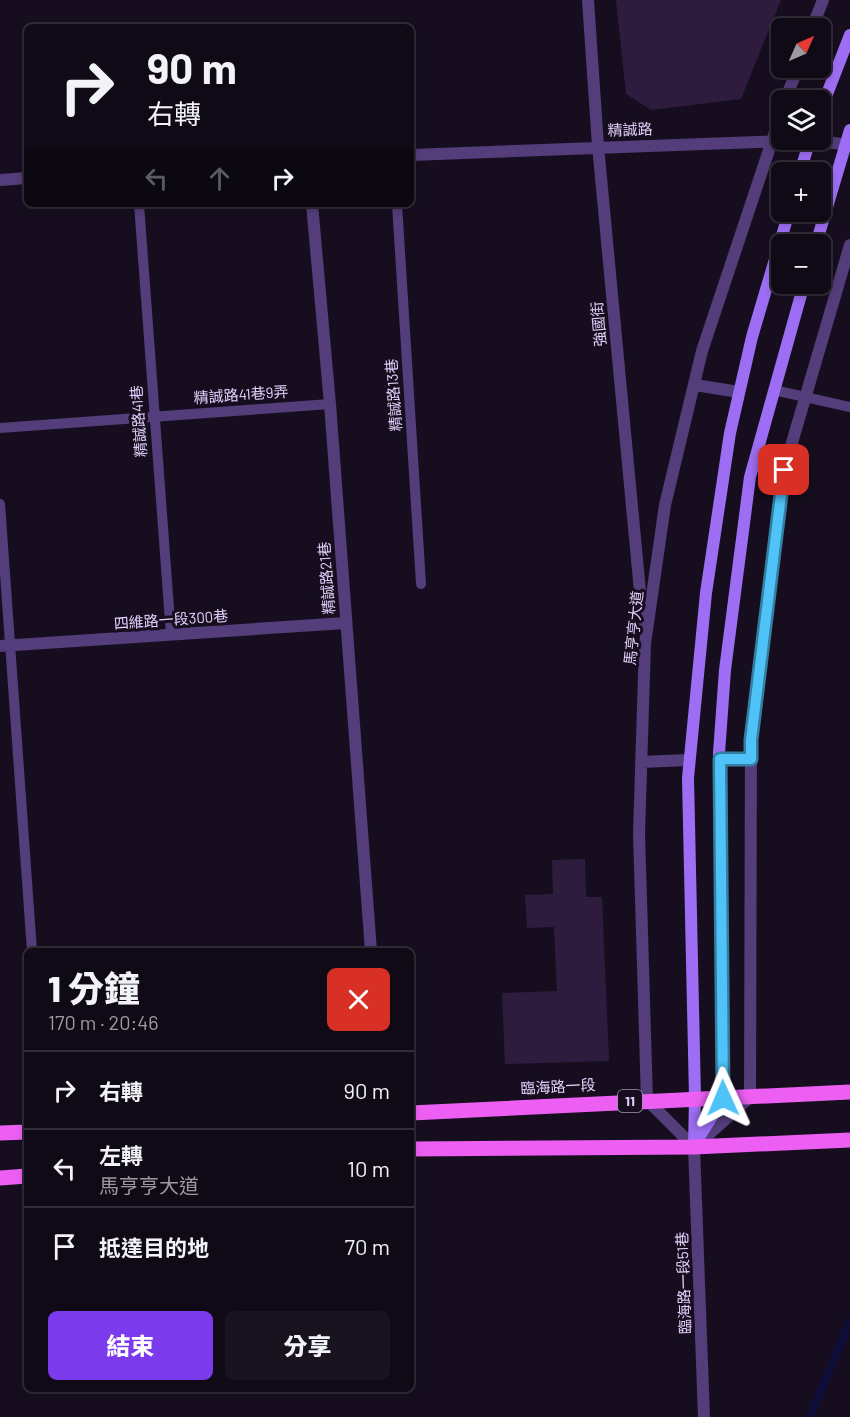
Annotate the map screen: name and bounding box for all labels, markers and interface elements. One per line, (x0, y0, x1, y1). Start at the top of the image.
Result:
north arrow (771, 18, 831, 78)
map controls (771, 18, 831, 294)
text: 90 m (147, 42, 237, 92)
icon: right (48, 48, 126, 126)
button: layers (771, 90, 831, 150)
text: 右轉 (147, 97, 201, 129)
street label: 精誠路 (607, 119, 653, 139)
icon: left (140, 162, 173, 195)
icon: ahead (203, 162, 236, 195)
icon: right (266, 162, 299, 195)
button: + (771, 162, 831, 222)
button: − (771, 234, 831, 294)
street label: 強國街 (587, 301, 609, 347)
street label: 精誠路13巷 (381, 358, 405, 432)
street label: 精誠路41巷9弄 (193, 382, 289, 406)
street label: 精誠路41巷 (127, 384, 149, 458)
pin (758, 444, 809, 495)
icon: arrive (767, 453, 800, 486)
street label: 精誠路21巷 (314, 541, 338, 615)
street label: 馬亨亨大道 (620, 590, 646, 666)
street label: 四維路一段300巷 (113, 606, 229, 632)
text: 1 分鐘 (48, 966, 140, 1009)
button: close (327, 968, 390, 1031)
text: 170 m · 20:46 (48, 1010, 159, 1034)
position arrow (691, 1066, 755, 1130)
icon: right (48, 1074, 81, 1107)
street label: 臨海路一段 (520, 1075, 596, 1097)
text: 90 m (344, 1077, 390, 1103)
text: 右轉 (99, 1078, 143, 1104)
road number: 11 (618, 1090, 642, 1112)
text: 左轉 (99, 1142, 143, 1168)
icon: left (48, 1152, 81, 1185)
text: 10 m (347, 1155, 390, 1181)
text: 馬亨亨大道 (99, 1173, 199, 1197)
icon: arrive (48, 1230, 81, 1263)
street label: 臨海路一段51巷 (672, 1231, 694, 1335)
text: 70 m (345, 1233, 390, 1259)
text: 抵達目的地 (99, 1234, 209, 1260)
button: 結束 (48, 1311, 213, 1380)
button: 分享 (225, 1311, 390, 1380)

